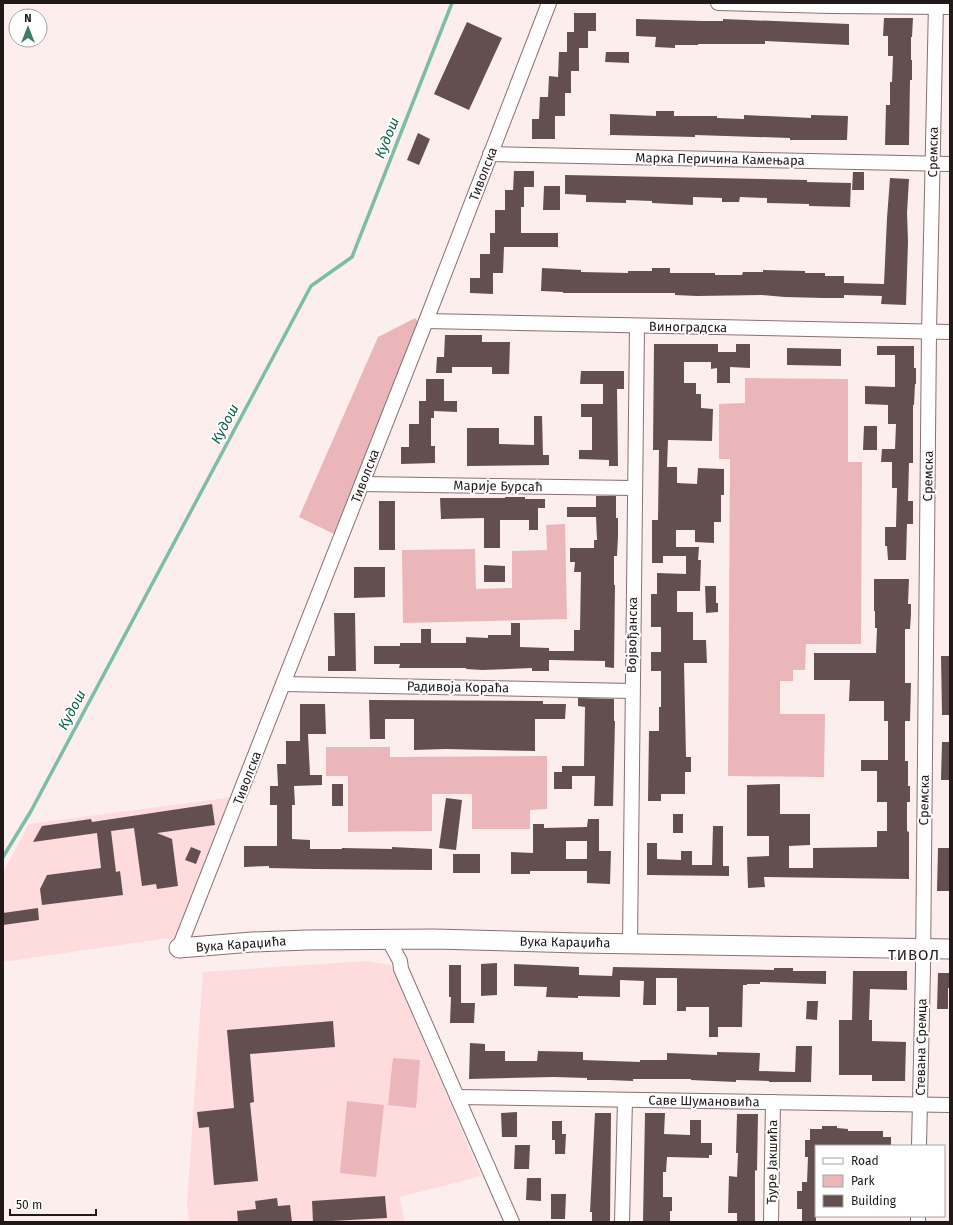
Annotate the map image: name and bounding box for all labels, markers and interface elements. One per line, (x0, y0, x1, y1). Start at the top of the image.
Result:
north arrow (8, 8, 48, 48)
text: N (24, 12, 32, 25)
water label: Кудош (371, 115, 403, 161)
street label: Сремска (925, 127, 941, 177)
street label: Тиволска (466, 145, 500, 203)
street label: Марка Перичина Камењара (635, 150, 805, 168)
street label: Виноградска (649, 319, 727, 335)
water label: Кудош (207, 401, 243, 447)
street label: Тиволска (348, 447, 382, 505)
street label: Сремска (920, 451, 936, 501)
street label: Марије Бурсаћ (453, 478, 543, 494)
street label: Војвођанска (624, 597, 640, 673)
street label: Радивоја Кораћа (407, 679, 509, 695)
water label: Кудош (54, 687, 90, 733)
street label: Тиволска (230, 749, 264, 807)
street label: Сремска (916, 775, 932, 825)
street label: Вука Караџића (195, 933, 287, 955)
street label: Вука Караџића (519, 934, 611, 950)
district label: ТИВОЛ (888, 946, 940, 964)
street label: Стевана Сремца (913, 998, 929, 1096)
street label: Саве Шумановића (648, 1093, 760, 1109)
street label: Ђуре Јакшића (764, 1120, 780, 1204)
legend (815, 1145, 945, 1217)
text: Road (851, 1154, 879, 1168)
text: Park (851, 1174, 875, 1188)
scale bar (10, 1191, 96, 1217)
text: Building (851, 1194, 897, 1208)
text: 50 m (16, 1198, 42, 1212)

